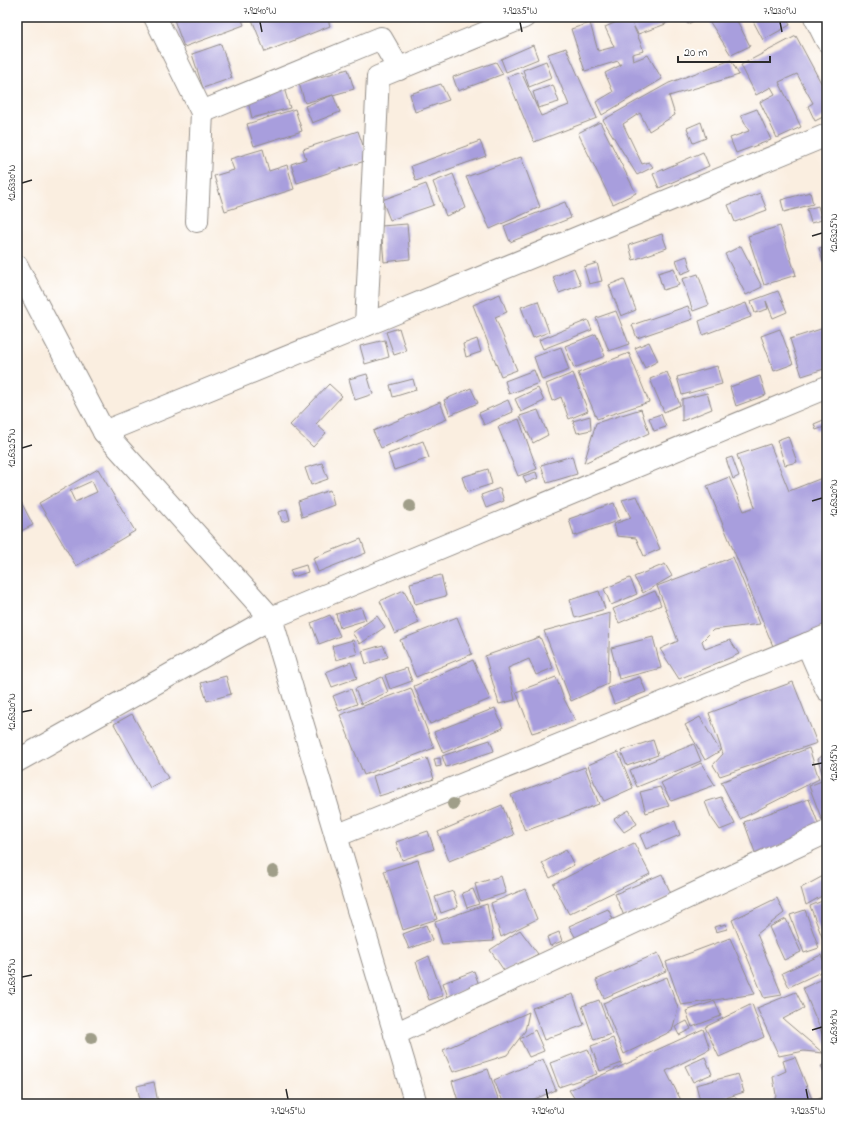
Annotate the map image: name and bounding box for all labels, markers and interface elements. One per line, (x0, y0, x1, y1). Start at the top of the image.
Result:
text: 7.9240°W (243, 4, 277, 19)
text: 7.9235°W (503, 4, 537, 19)
text: 7.9230°W (763, 4, 797, 19)
scale bar (678, 38, 770, 64)
text: 20 m (684, 44, 707, 62)
text: 12.6330°N (5, 164, 20, 201)
text: 12.6325°N (827, 213, 842, 252)
text: 12.6325°N (5, 428, 20, 467)
text: 12.6320°N (827, 479, 842, 517)
text: 12.6320°N (5, 693, 20, 731)
text: 12.6315°N (827, 744, 842, 782)
text: 12.6315°N (5, 958, 20, 996)
text: 12.6310°N (827, 1009, 842, 1045)
text: 7.9245°W (271, 1104, 305, 1119)
text: 7.9240°W (531, 1104, 565, 1119)
text: 7.9235°W (791, 1104, 825, 1119)

